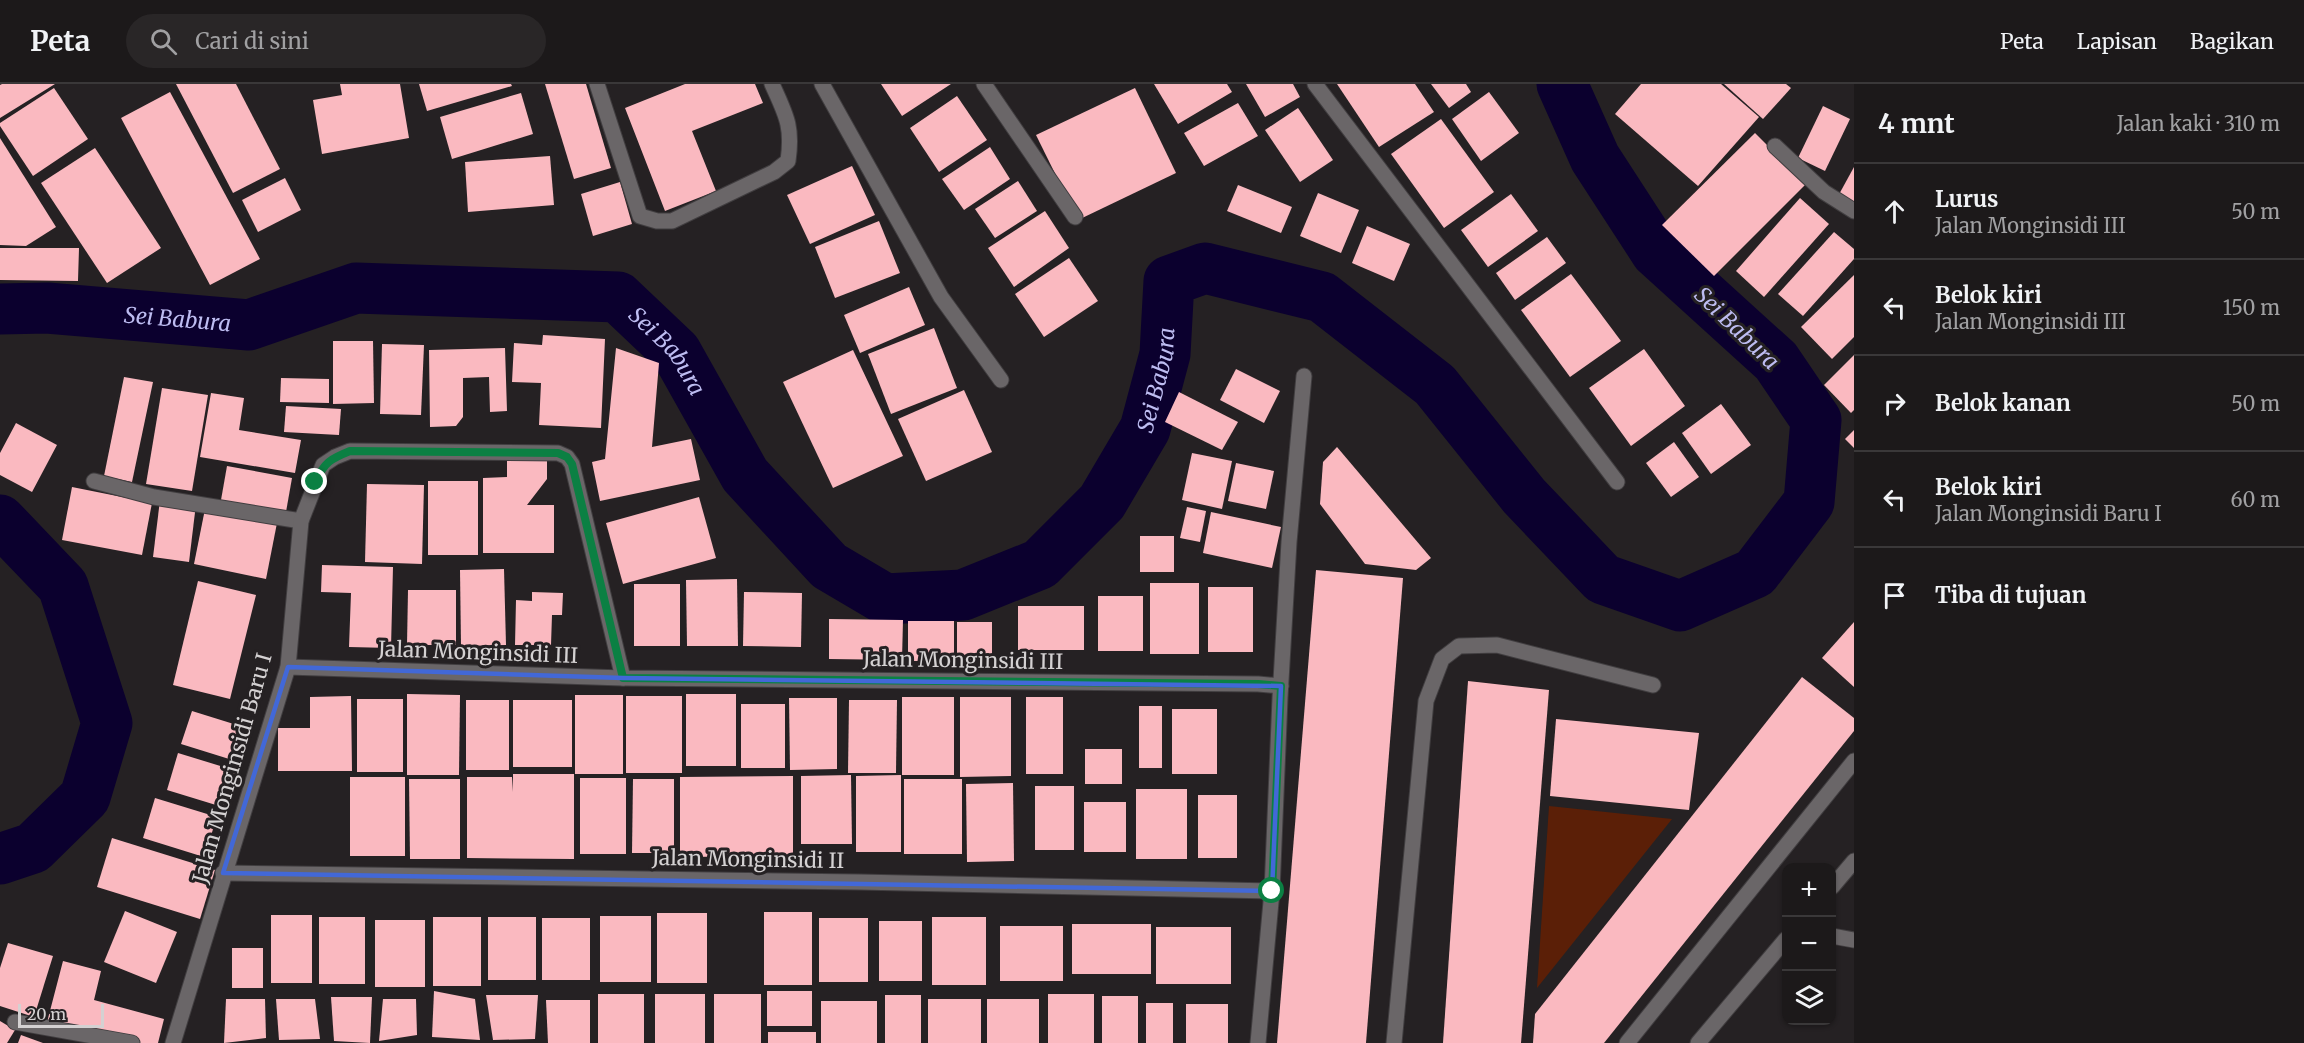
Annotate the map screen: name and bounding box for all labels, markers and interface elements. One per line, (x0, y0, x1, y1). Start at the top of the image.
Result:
search box (126, 14, 546, 68)
text: Peta (30, 23, 90, 59)
icon: search (147, 25, 180, 58)
text: Cari di sini (195, 27, 309, 55)
text: Peta (2000, 28, 2044, 55)
text: Lapisan (2077, 28, 2157, 55)
text: Bagikan (2190, 28, 2274, 55)
text: 4 mnt (1878, 107, 1955, 140)
text: Jalan kaki · 310 m (2117, 111, 2280, 136)
text: Lurus (1935, 185, 1998, 213)
icon: ahead (1878, 195, 1911, 228)
text: 50 m (2231, 199, 2280, 224)
text: Jalan Monginsidi III (1935, 213, 2126, 238)
water label: Sei Babura (1689, 281, 1785, 375)
text: Belok kiri (1935, 281, 2042, 309)
icon: left (1878, 291, 1911, 324)
text: 150 m (2223, 295, 2280, 320)
water label: Sei Babura (123, 301, 232, 337)
water label: Sei Babura (623, 301, 711, 400)
text: Jalan Monginsidi III (1935, 309, 2126, 334)
water label: Sei Babura (1131, 327, 1180, 435)
icon: right (1878, 387, 1911, 420)
text: Belok kanan (1935, 389, 2071, 417)
text: 50 m (2231, 391, 2280, 416)
route end (301, 468, 327, 494)
text: Belok kiri (1935, 473, 2042, 501)
icon: left (1878, 483, 1911, 516)
text: 60 m (2230, 487, 2280, 512)
text: Jalan Monginsidi Baru I (1935, 501, 2162, 526)
icon: arrive (1878, 579, 1911, 612)
text: Tiba di tujuan (1935, 581, 2086, 609)
street label: Jalan Monginsidi III (376, 635, 579, 669)
street label: Jalan Monginsidi III (862, 645, 1063, 675)
street label: Jalan Monginsidi Baru I (186, 650, 278, 887)
street label: Jalan Monginsidi II (651, 844, 844, 874)
map controls (1782, 863, 1836, 1025)
button: + (1782, 863, 1836, 917)
route start (1258, 877, 1284, 903)
button: − (1782, 917, 1836, 971)
button: layers (1782, 971, 1836, 1025)
scale bar (18, 1001, 104, 1028)
text: 20 m (27, 1004, 66, 1024)

